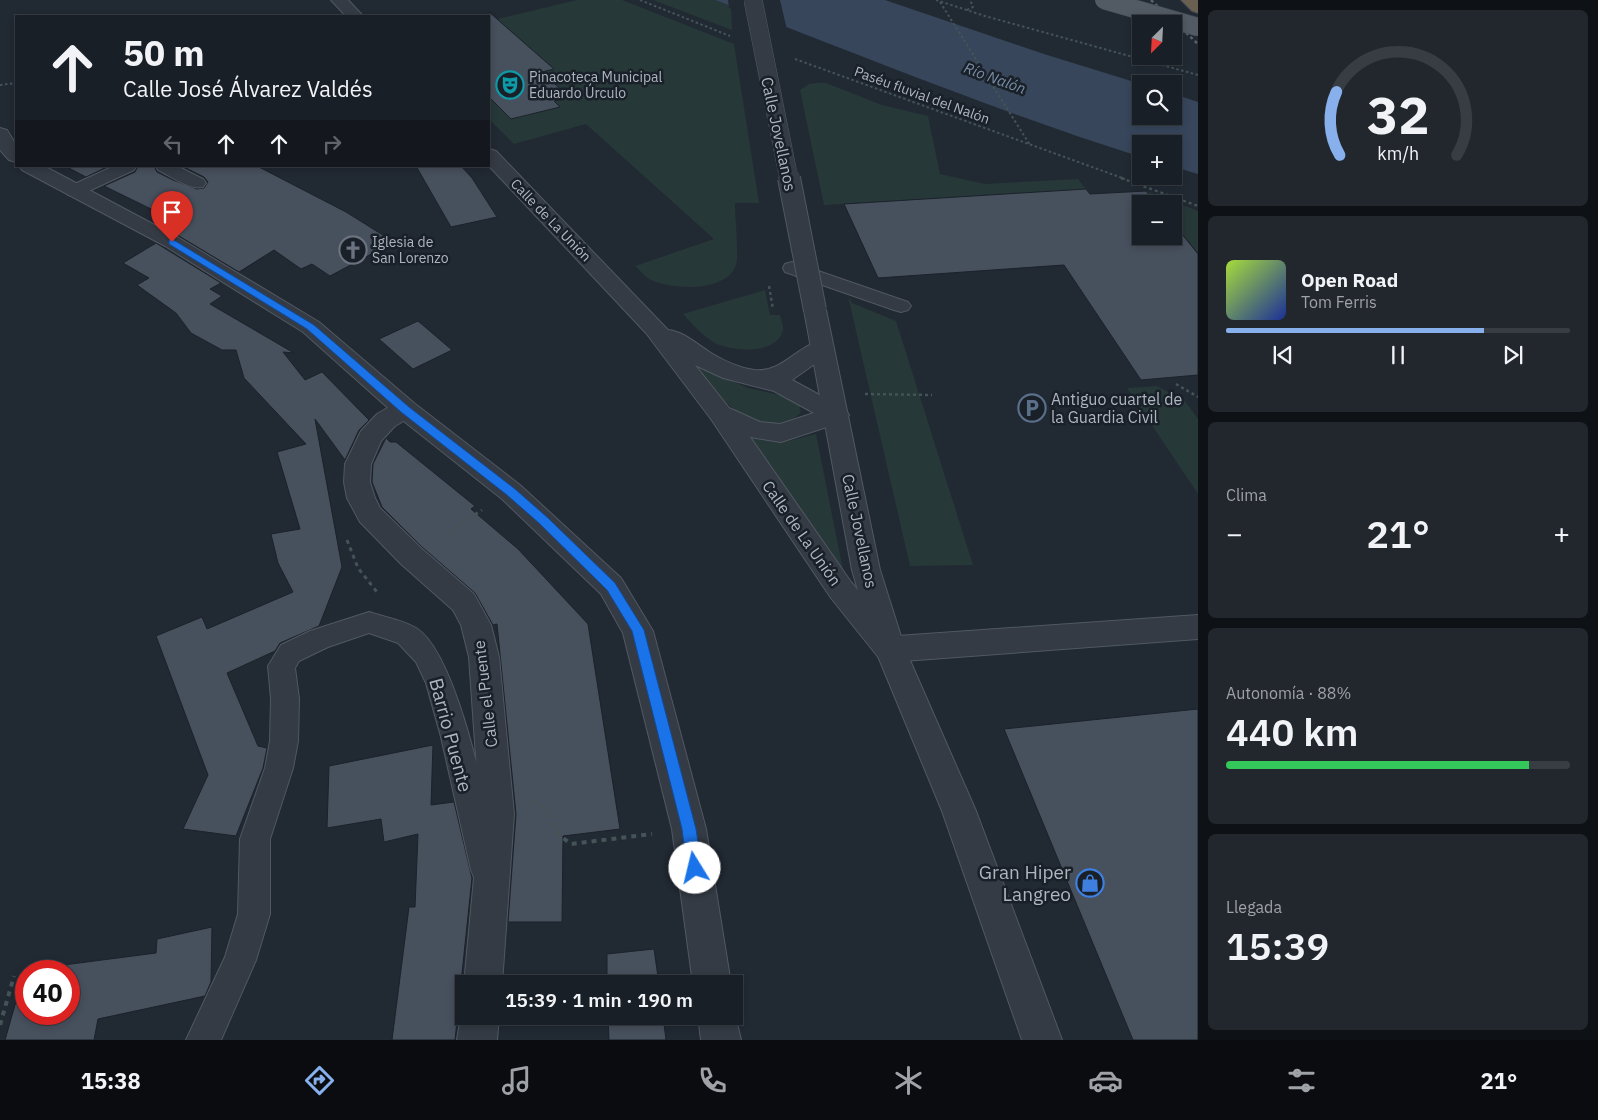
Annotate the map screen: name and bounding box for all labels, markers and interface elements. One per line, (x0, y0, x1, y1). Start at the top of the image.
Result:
north arrow (1132, 15, 1182, 65)
map controls (1132, 15, 1182, 245)
text: 50 m (123, 30, 205, 76)
icon: ahead (40, 35, 105, 100)
water label: Río Nalón (961, 58, 1029, 98)
street label: Paséu fluvial del Nalón (852, 62, 992, 128)
place label: Pinacoteca Municipal Eduardo Úrculo (529, 68, 662, 102)
theatre icon: Pinacoteca Municipal Eduardo Úrculo (495, 70, 525, 100)
text: Calle José Álvarez Valdés (123, 74, 373, 103)
street label: Calle Jovellanos (757, 75, 801, 193)
button: search (1132, 75, 1182, 125)
text: 32 (1367, 81, 1429, 148)
icon: left (159, 130, 187, 158)
icon: ahead (212, 130, 240, 158)
icon: ahead (265, 130, 293, 158)
icon: right (318, 130, 346, 158)
button: + (1132, 135, 1182, 185)
text: km/h (1377, 142, 1419, 165)
street label: Calle de La Unión (507, 175, 595, 265)
pin (151, 191, 193, 242)
button: − (1132, 195, 1182, 245)
icon: arrive (158, 198, 186, 226)
place label: Iglesia de San Lorenzo (372, 233, 449, 267)
church icon: Iglesia de San Lorenzo (338, 235, 368, 265)
text: Open Road (1301, 268, 1398, 292)
text: Tom Ferris (1301, 292, 1377, 312)
icon: previous (1269, 341, 1297, 369)
icon: pause (1384, 341, 1412, 369)
icon: next (1499, 341, 1527, 369)
place label: Antiguo cuartel de la Guardia Civil (1051, 389, 1183, 427)
parking icon: Antiguo cuartel de la Guardia Civil (1017, 393, 1047, 423)
street label: Calle Jovellanos (838, 472, 882, 590)
street label: Calle de La Unión (758, 477, 846, 589)
text: Clima (1226, 485, 1267, 505)
text: 21° (1366, 509, 1430, 558)
text: − (1226, 515, 1243, 552)
text: + (1553, 515, 1570, 552)
street label: Calle el Puente (468, 639, 501, 749)
street label: Barrio Puente (424, 675, 478, 795)
text: Autonomía · 88% (1226, 683, 1351, 703)
text: 440 km (1226, 707, 1358, 756)
position arrow (668, 841, 720, 893)
place label: Gran Hiper Langreo (979, 860, 1071, 906)
shop icon: Gran Hiper Langreo (1075, 868, 1105, 898)
text: Llegada (1226, 897, 1282, 917)
text: 15:39 (1226, 921, 1329, 970)
speed limit sign: 40 (15, 960, 80, 1025)
text: 15:39 · 1 min · 190 m (505, 988, 693, 1012)
icon: directions (302, 1063, 337, 1098)
icon: music (499, 1063, 534, 1098)
icon: phone (695, 1063, 730, 1098)
icon: climate (891, 1063, 926, 1098)
icon: car (1088, 1063, 1123, 1098)
icon: filters (1284, 1063, 1319, 1098)
text: 15:38 (81, 1066, 141, 1095)
text: 21° (1480, 1066, 1517, 1095)

